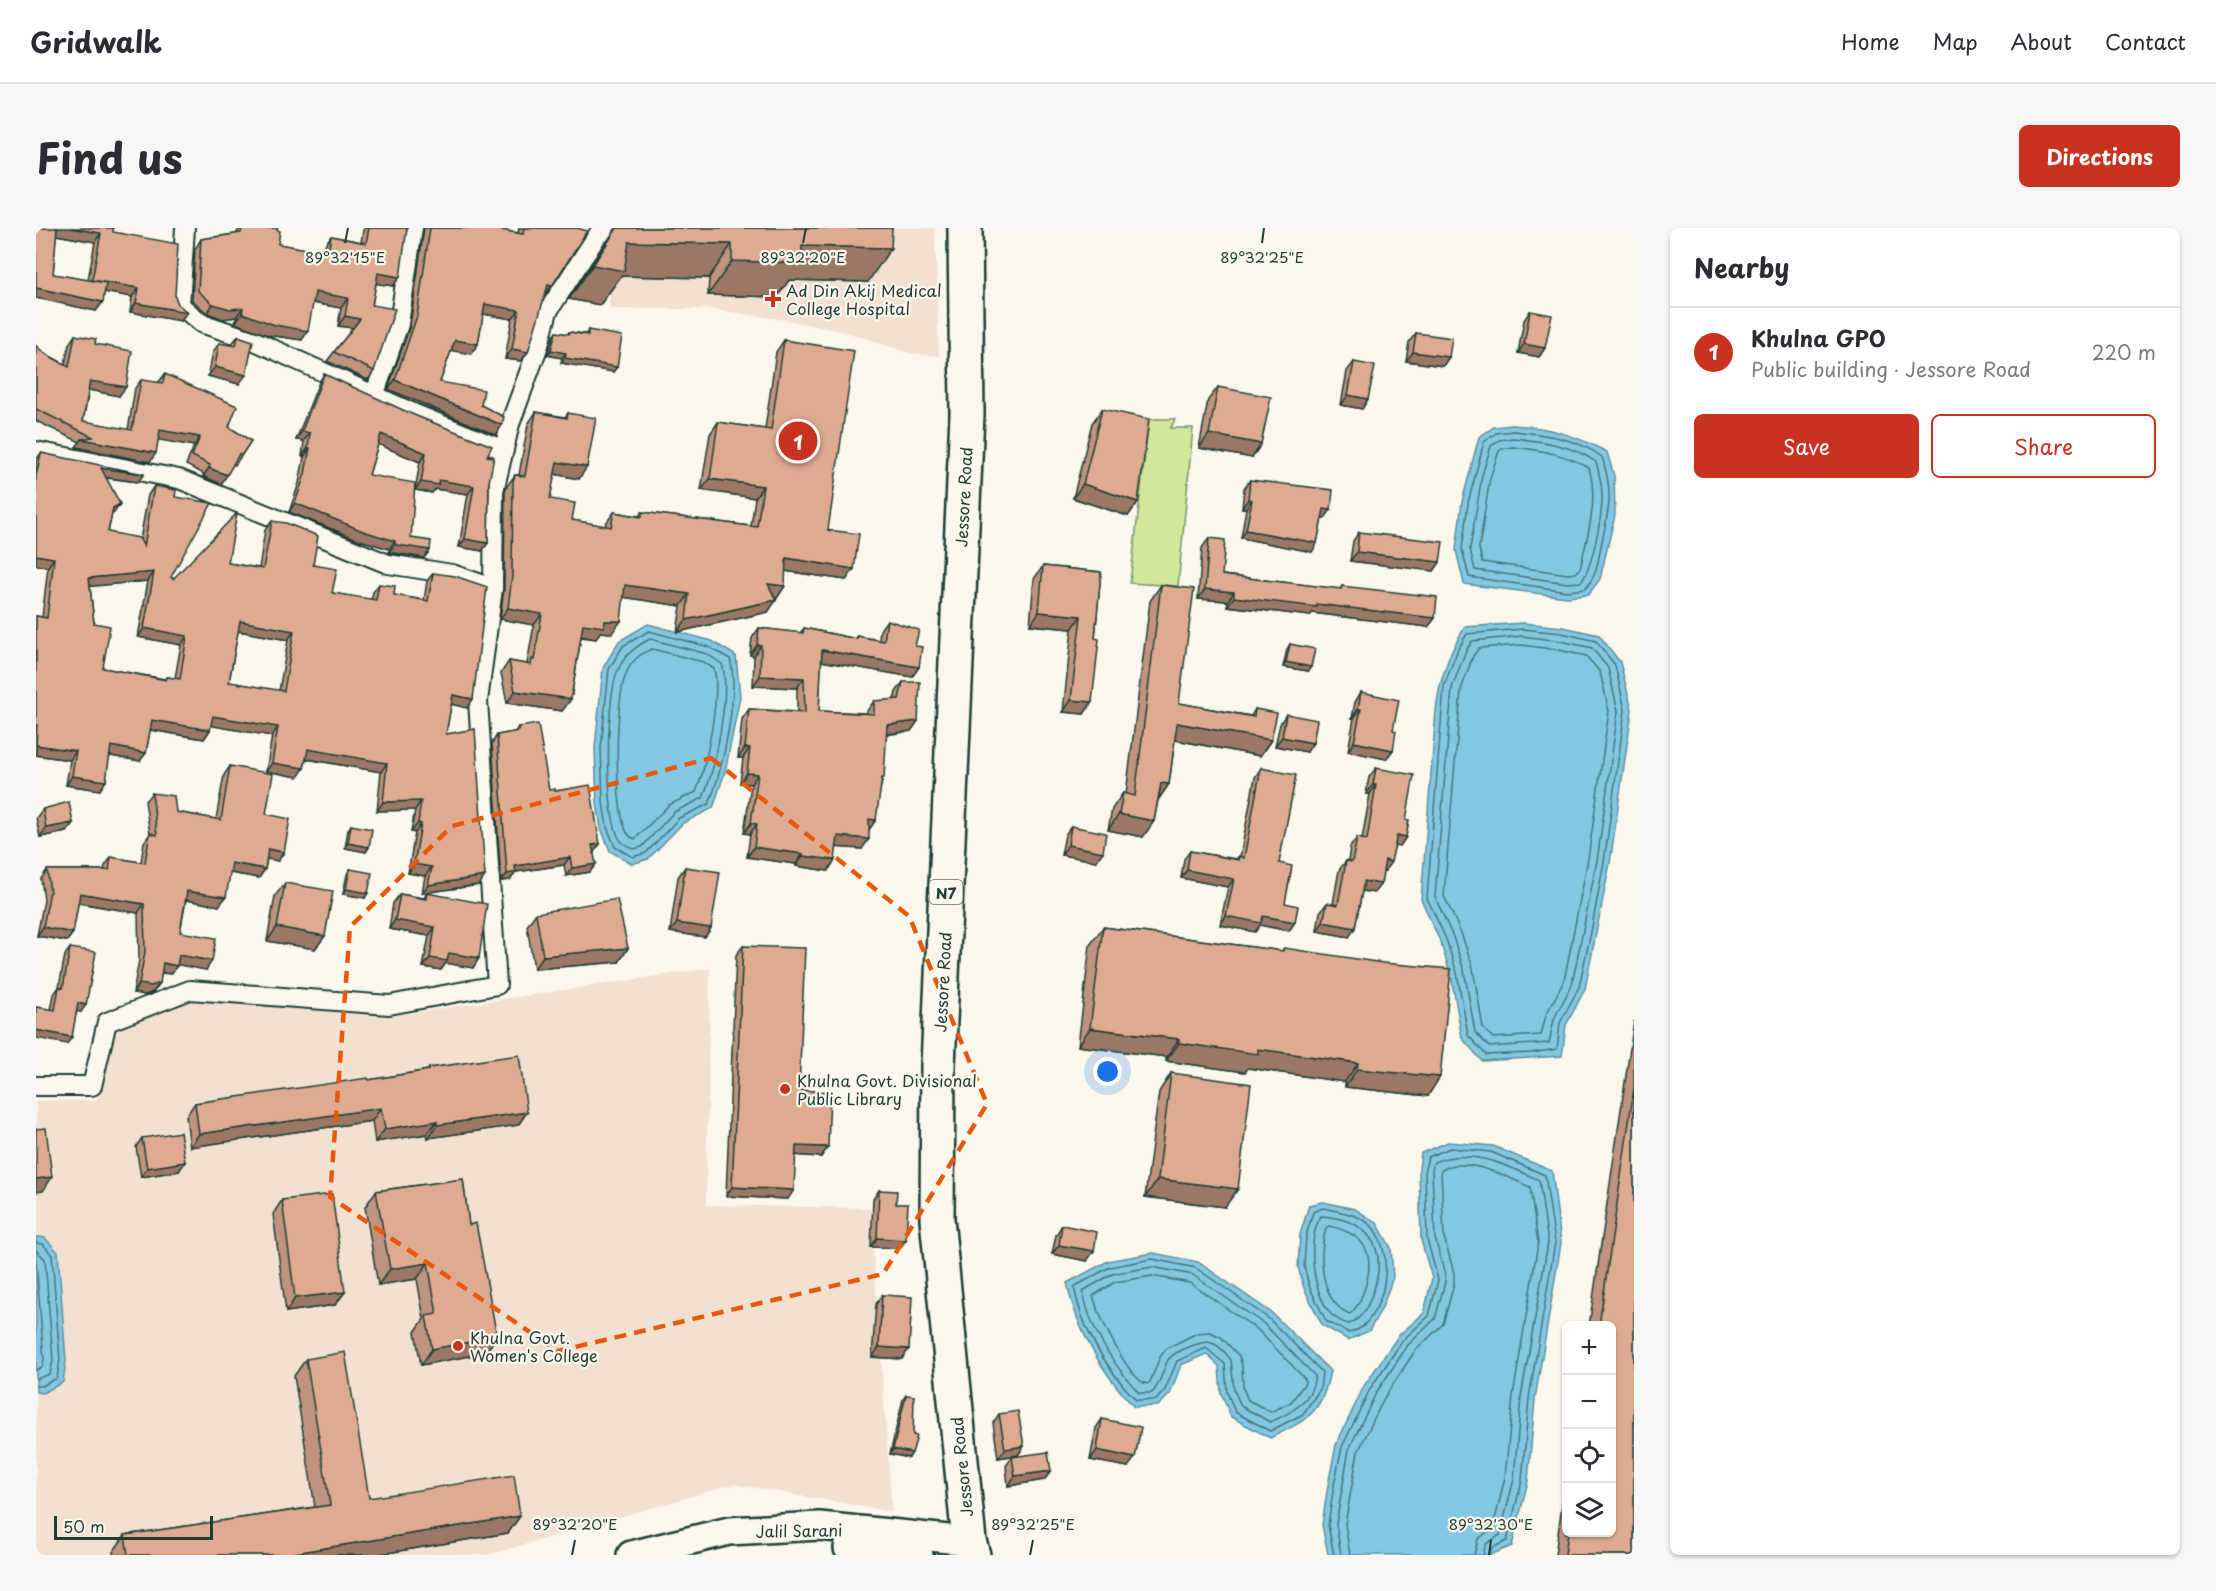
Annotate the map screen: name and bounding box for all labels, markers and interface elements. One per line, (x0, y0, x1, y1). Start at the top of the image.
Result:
text: Gridwalk (30, 20, 162, 63)
text: Home (1841, 25, 1900, 57)
text: Map (1933, 25, 1978, 57)
text: About (2011, 25, 2072, 57)
text: Contact (2105, 25, 2186, 57)
text: Find us (36, 125, 183, 188)
button: Directions (2019, 125, 2180, 187)
text: 89°32'15"E (305, 245, 385, 268)
text: 89°32'20"E (760, 245, 846, 268)
text: 89°32'25"E (1220, 245, 1304, 268)
text: Nearby (1694, 248, 1789, 287)
place label: Ad Din Akij Medical College Hospital (786, 278, 942, 320)
marker: Ad Din Akij Medical College Hospital (764, 290, 782, 308)
text: Khulna GPO (1751, 321, 1886, 354)
text: 1 (1709, 337, 1718, 367)
text: 220 m (2092, 337, 2156, 367)
text: Public building · Jessore Road (1751, 354, 2031, 384)
button: Save (1694, 414, 1919, 478)
button: Share (1931, 414, 2156, 478)
pin: 1 (778, 418, 818, 464)
street label: Jessore Road (948, 446, 978, 548)
road number: N7 (930, 880, 962, 904)
street label: Jessore Road (927, 931, 957, 1033)
your location (1093, 1057, 1122, 1086)
place label: Khulna Govt. Divisional Public Library (797, 1068, 977, 1110)
marker: Khulna Govt. Divisional Public Library (778, 1082, 792, 1096)
map controls (1562, 1321, 1616, 1537)
button: + (1562, 1321, 1616, 1375)
place label: Khulna Govt. Women's College (470, 1325, 598, 1367)
marker: Khulna Govt. Women's College (451, 1339, 465, 1353)
button: − (1562, 1375, 1616, 1429)
street label: Jessore Road (944, 1416, 978, 1518)
button: locate (1562, 1429, 1616, 1483)
button: layers (1562, 1483, 1616, 1537)
text: 89°32'20"E (532, 1512, 618, 1535)
text: 89°32'25"E (991, 1512, 1075, 1535)
text: 89°32'30"E (1449, 1512, 1533, 1535)
scale bar (54, 1513, 213, 1540)
text: 50 m (63, 1514, 104, 1538)
street label: Jalil Sarani (755, 1517, 843, 1543)

